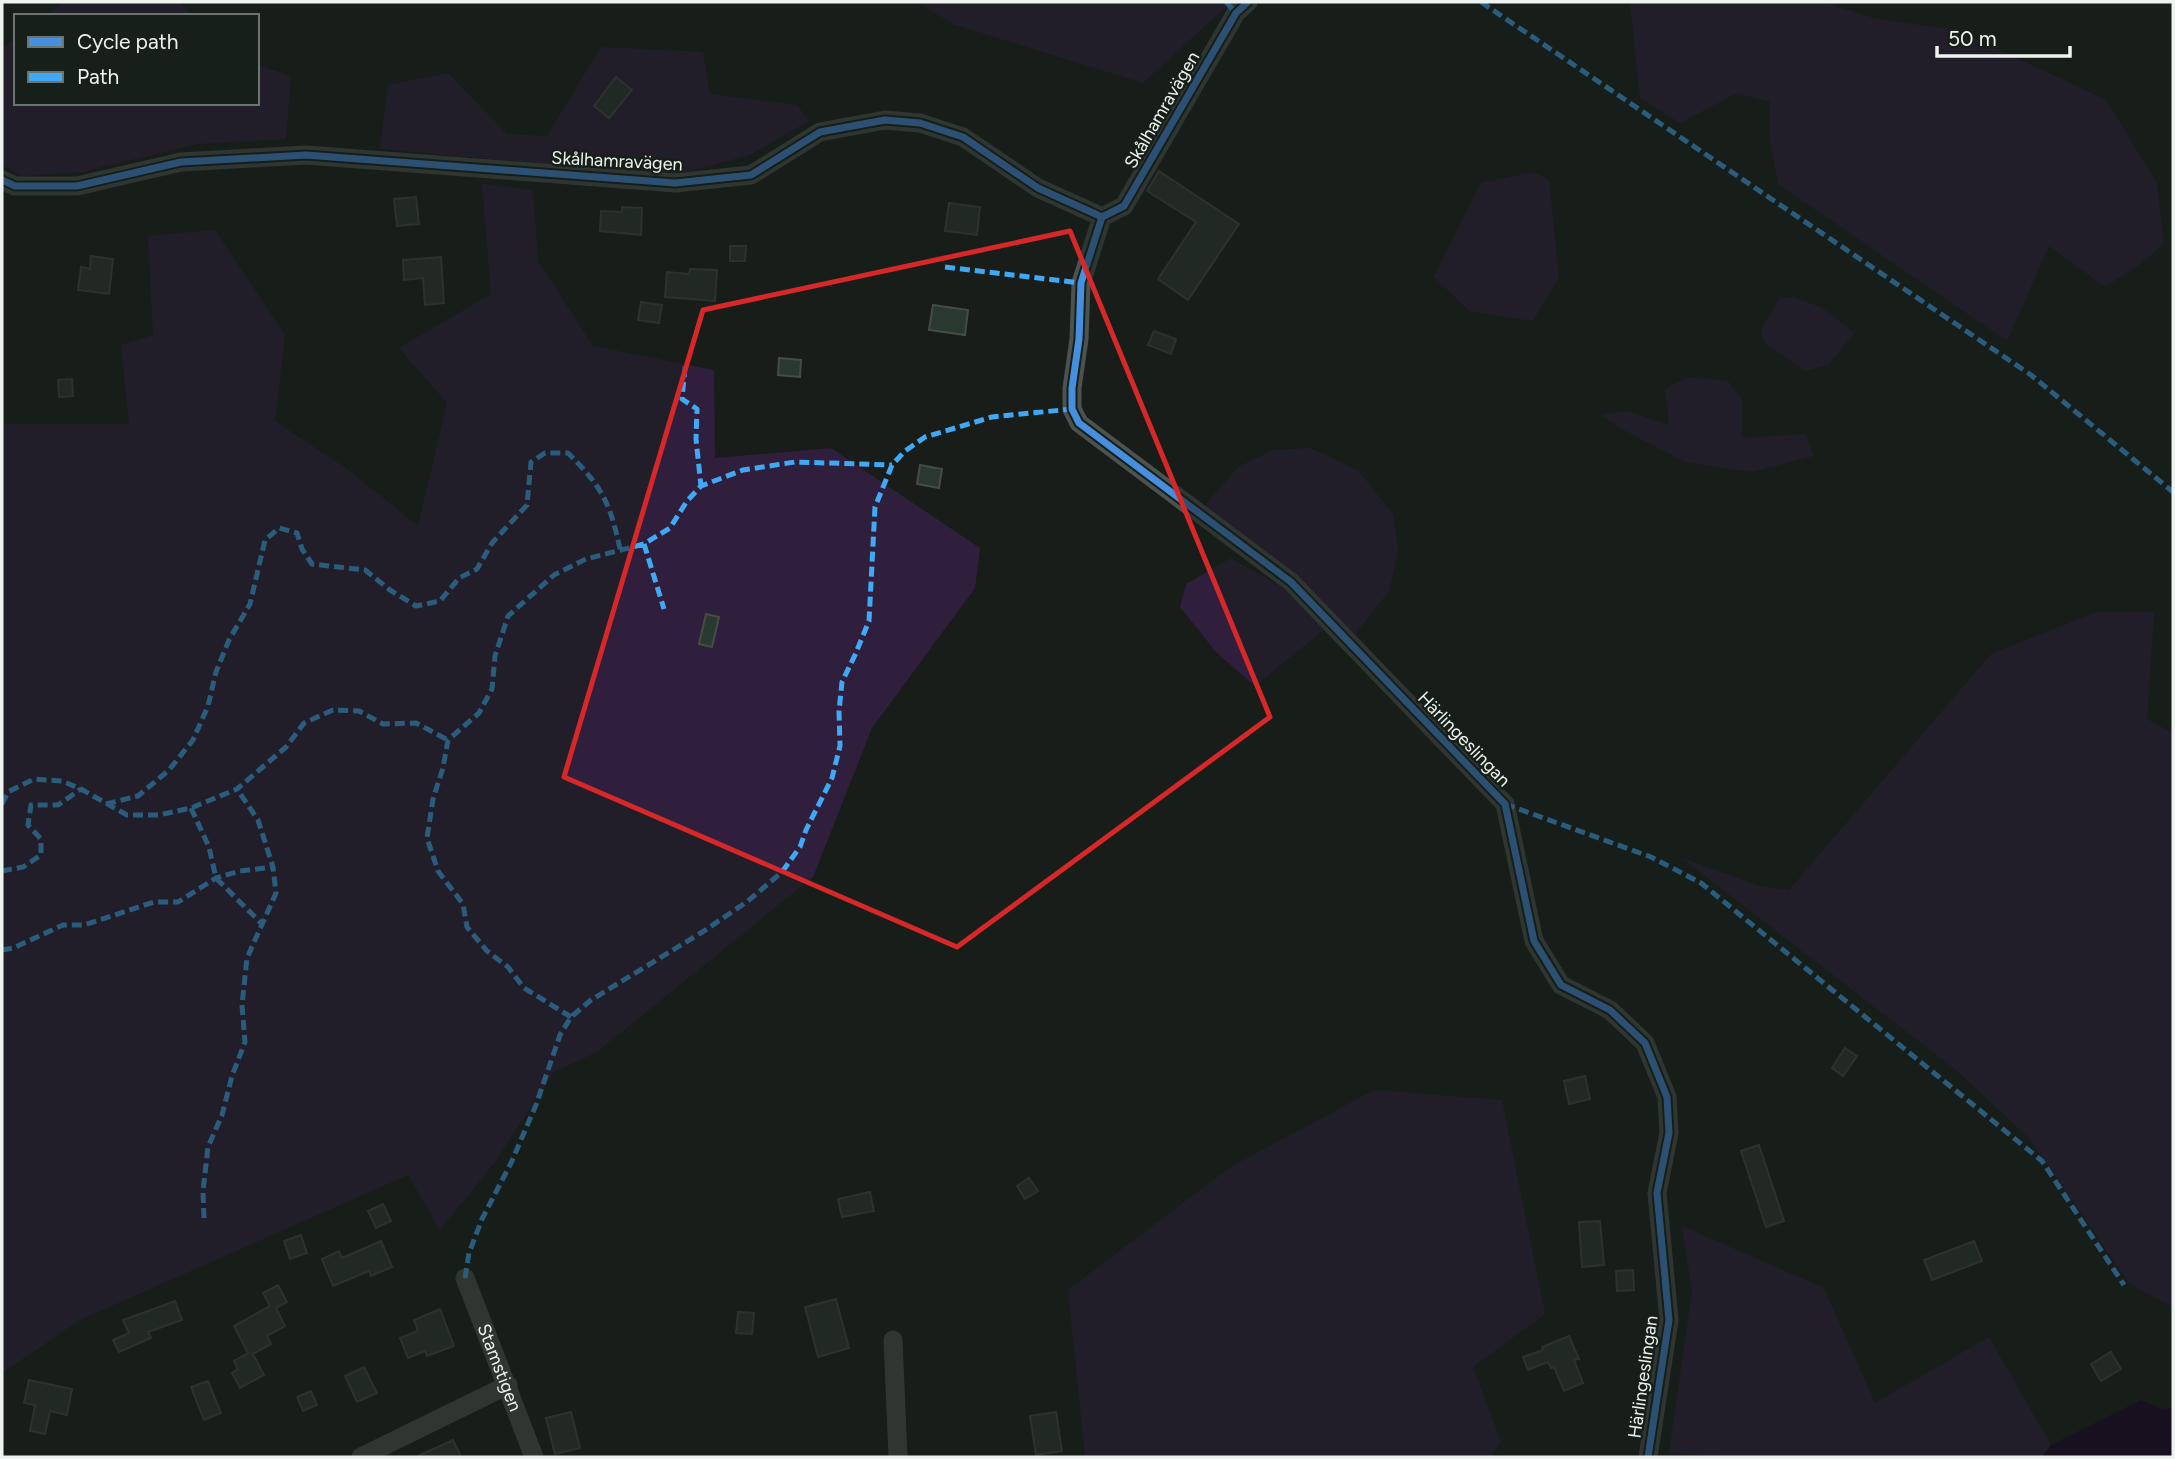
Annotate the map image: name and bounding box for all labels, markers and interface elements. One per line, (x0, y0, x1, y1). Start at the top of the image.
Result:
legend (14, 14, 259, 105)
scale bar (1937, 14, 2070, 58)
text: 50 m (1948, 26, 1997, 51)
text: Cycle path (77, 29, 178, 54)
street label: Skålhamravägen (1120, 48, 1204, 172)
text: Path (77, 64, 119, 89)
street label: Skålhamravägen (551, 147, 683, 175)
street label: Härlingeslingan (1413, 687, 1515, 791)
street label: Härlingeslingan (1623, 1314, 1663, 1440)
street label: Stamstigen (473, 1321, 526, 1415)

